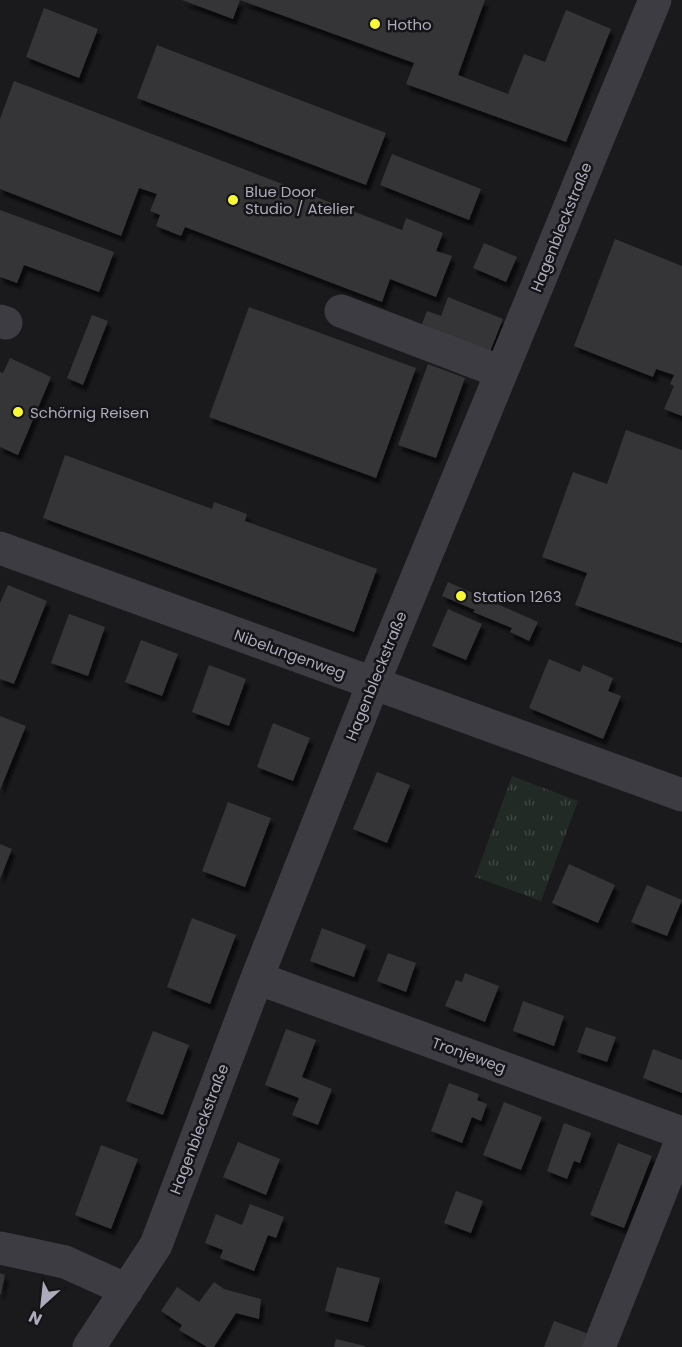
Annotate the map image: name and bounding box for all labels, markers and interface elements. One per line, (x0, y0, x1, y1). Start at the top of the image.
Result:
place label: Hotho (387, 14, 432, 35)
marker: Hotho (368, 17, 382, 31)
street label: Hagenbleckstraße (525, 159, 597, 295)
place label: Blue Door Studio / Atelier (245, 181, 355, 219)
marker: Blue Door Studio / Atelier (226, 193, 240, 207)
place label: Schörnig Reisen (30, 402, 149, 423)
marker: Schörnig Reisen (11, 405, 25, 419)
place label: Station 1263 (473, 586, 562, 607)
marker: Station 1263 (454, 589, 468, 603)
street label: Hagenbleckstraße (340, 608, 412, 744)
street label: Nibelungenweg (231, 624, 349, 684)
street label: Tronjeweg (429, 1032, 509, 1078)
street label: Hagenbleckstraße (164, 1061, 234, 1197)
north arrow (12, 1275, 72, 1335)
text: N (25, 1305, 46, 1331)

